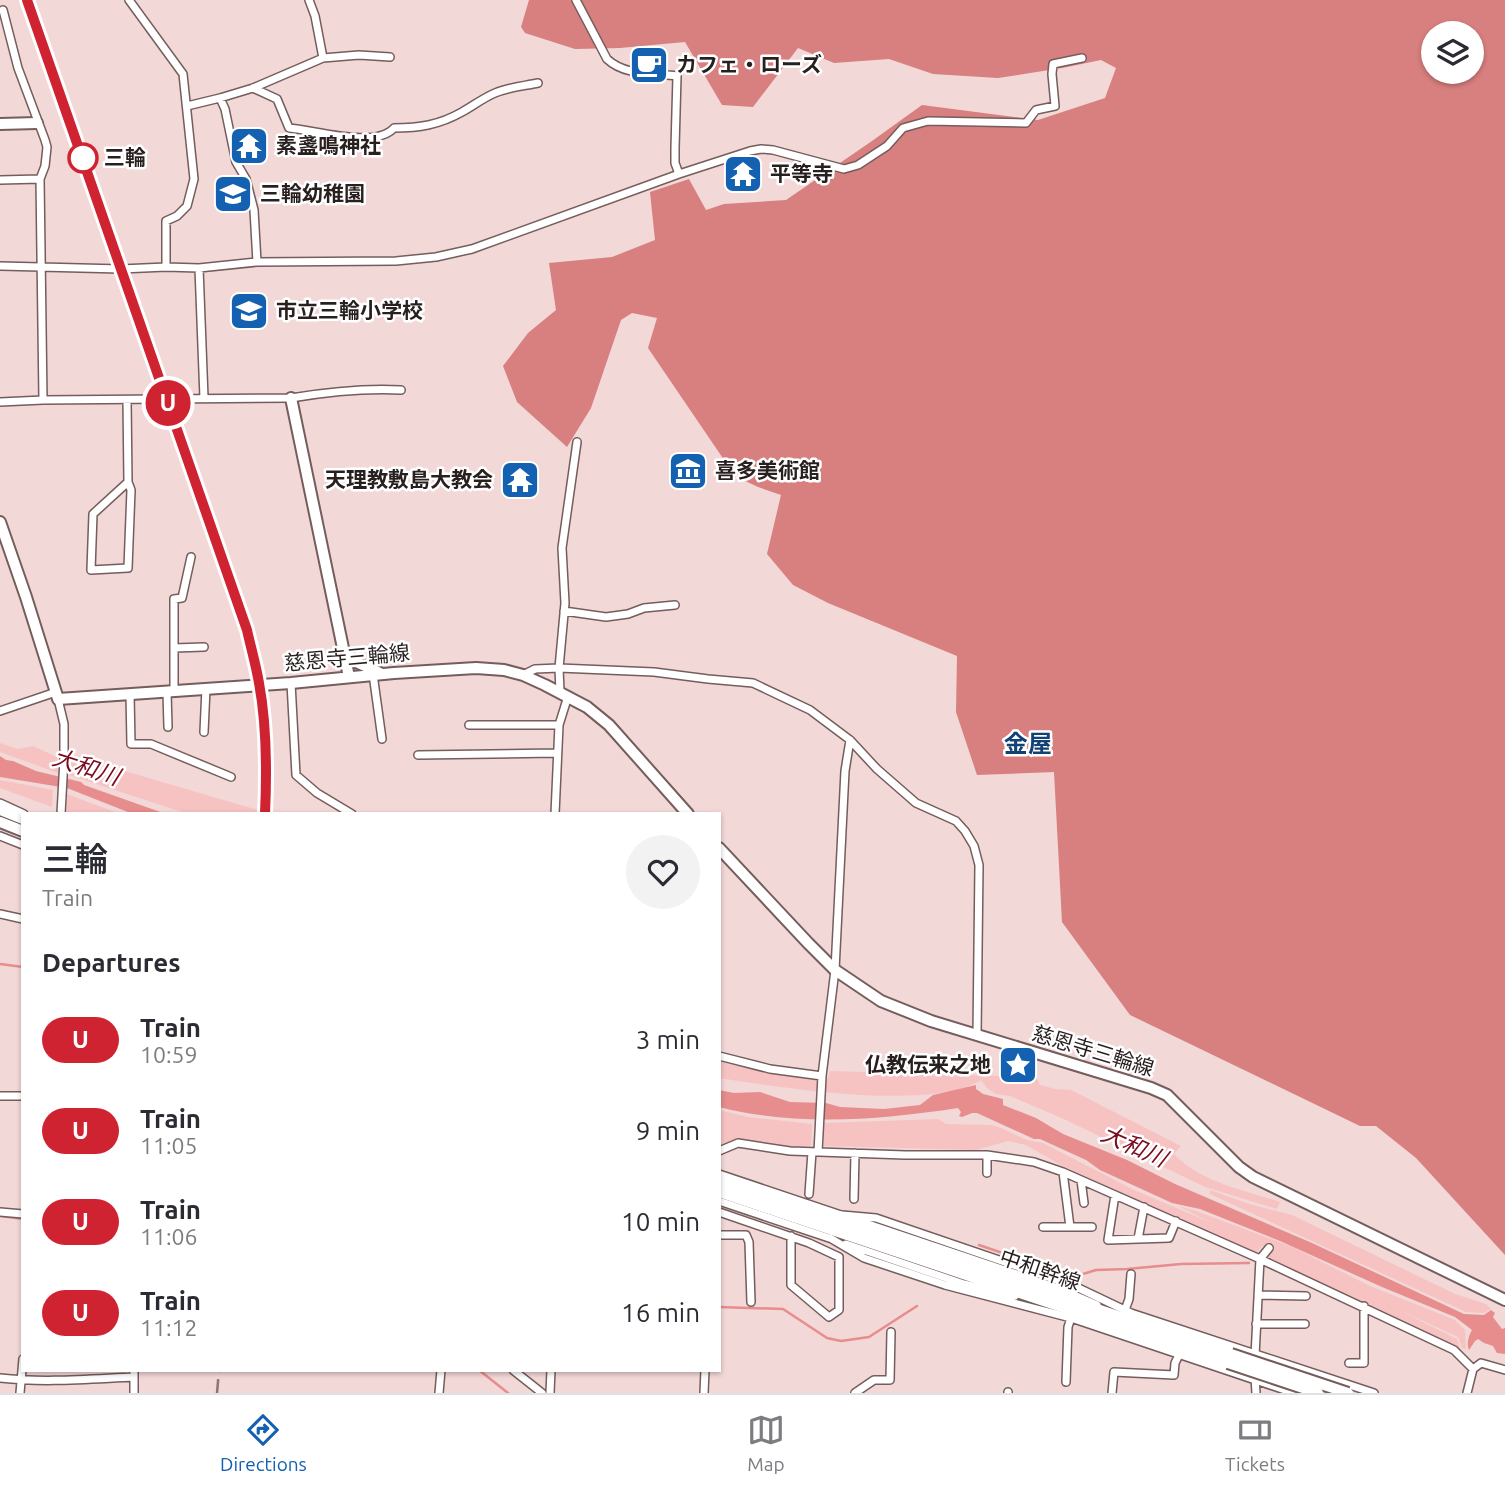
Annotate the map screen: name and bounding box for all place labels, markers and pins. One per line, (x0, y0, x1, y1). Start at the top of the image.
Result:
cafe icon: カフェ・ローズ (628, 44, 670, 86)
place label: カフェ・ローズ (676, 52, 822, 76)
temple icon: 素盞鳴神社 (228, 125, 270, 167)
place label: 素盞鳴神社 (276, 133, 381, 157)
marker: 三輪 (68, 143, 98, 173)
place label: 三輪 (104, 145, 146, 169)
temple icon: 平等寺 (722, 153, 764, 195)
place label: 平等寺 (770, 161, 833, 185)
school or university icon: 三輪幼稚園 (212, 173, 254, 215)
place label: 三輪幼稚園 (260, 181, 365, 205)
school or university icon: 市立三輪小学校 (228, 290, 270, 332)
place label: 市立三輪小学校 (276, 298, 423, 322)
museum icon: 喜多美術館 (667, 450, 709, 492)
place label: 喜多美術館 (715, 458, 820, 482)
temple icon: 天理教敷島大教会 (499, 459, 541, 501)
place label: 天理教敷島大教会 (325, 467, 493, 491)
place icon: 仏教伝来之地 (997, 1044, 1039, 1086)
place label: 仏教伝来之地 (865, 1052, 991, 1076)

